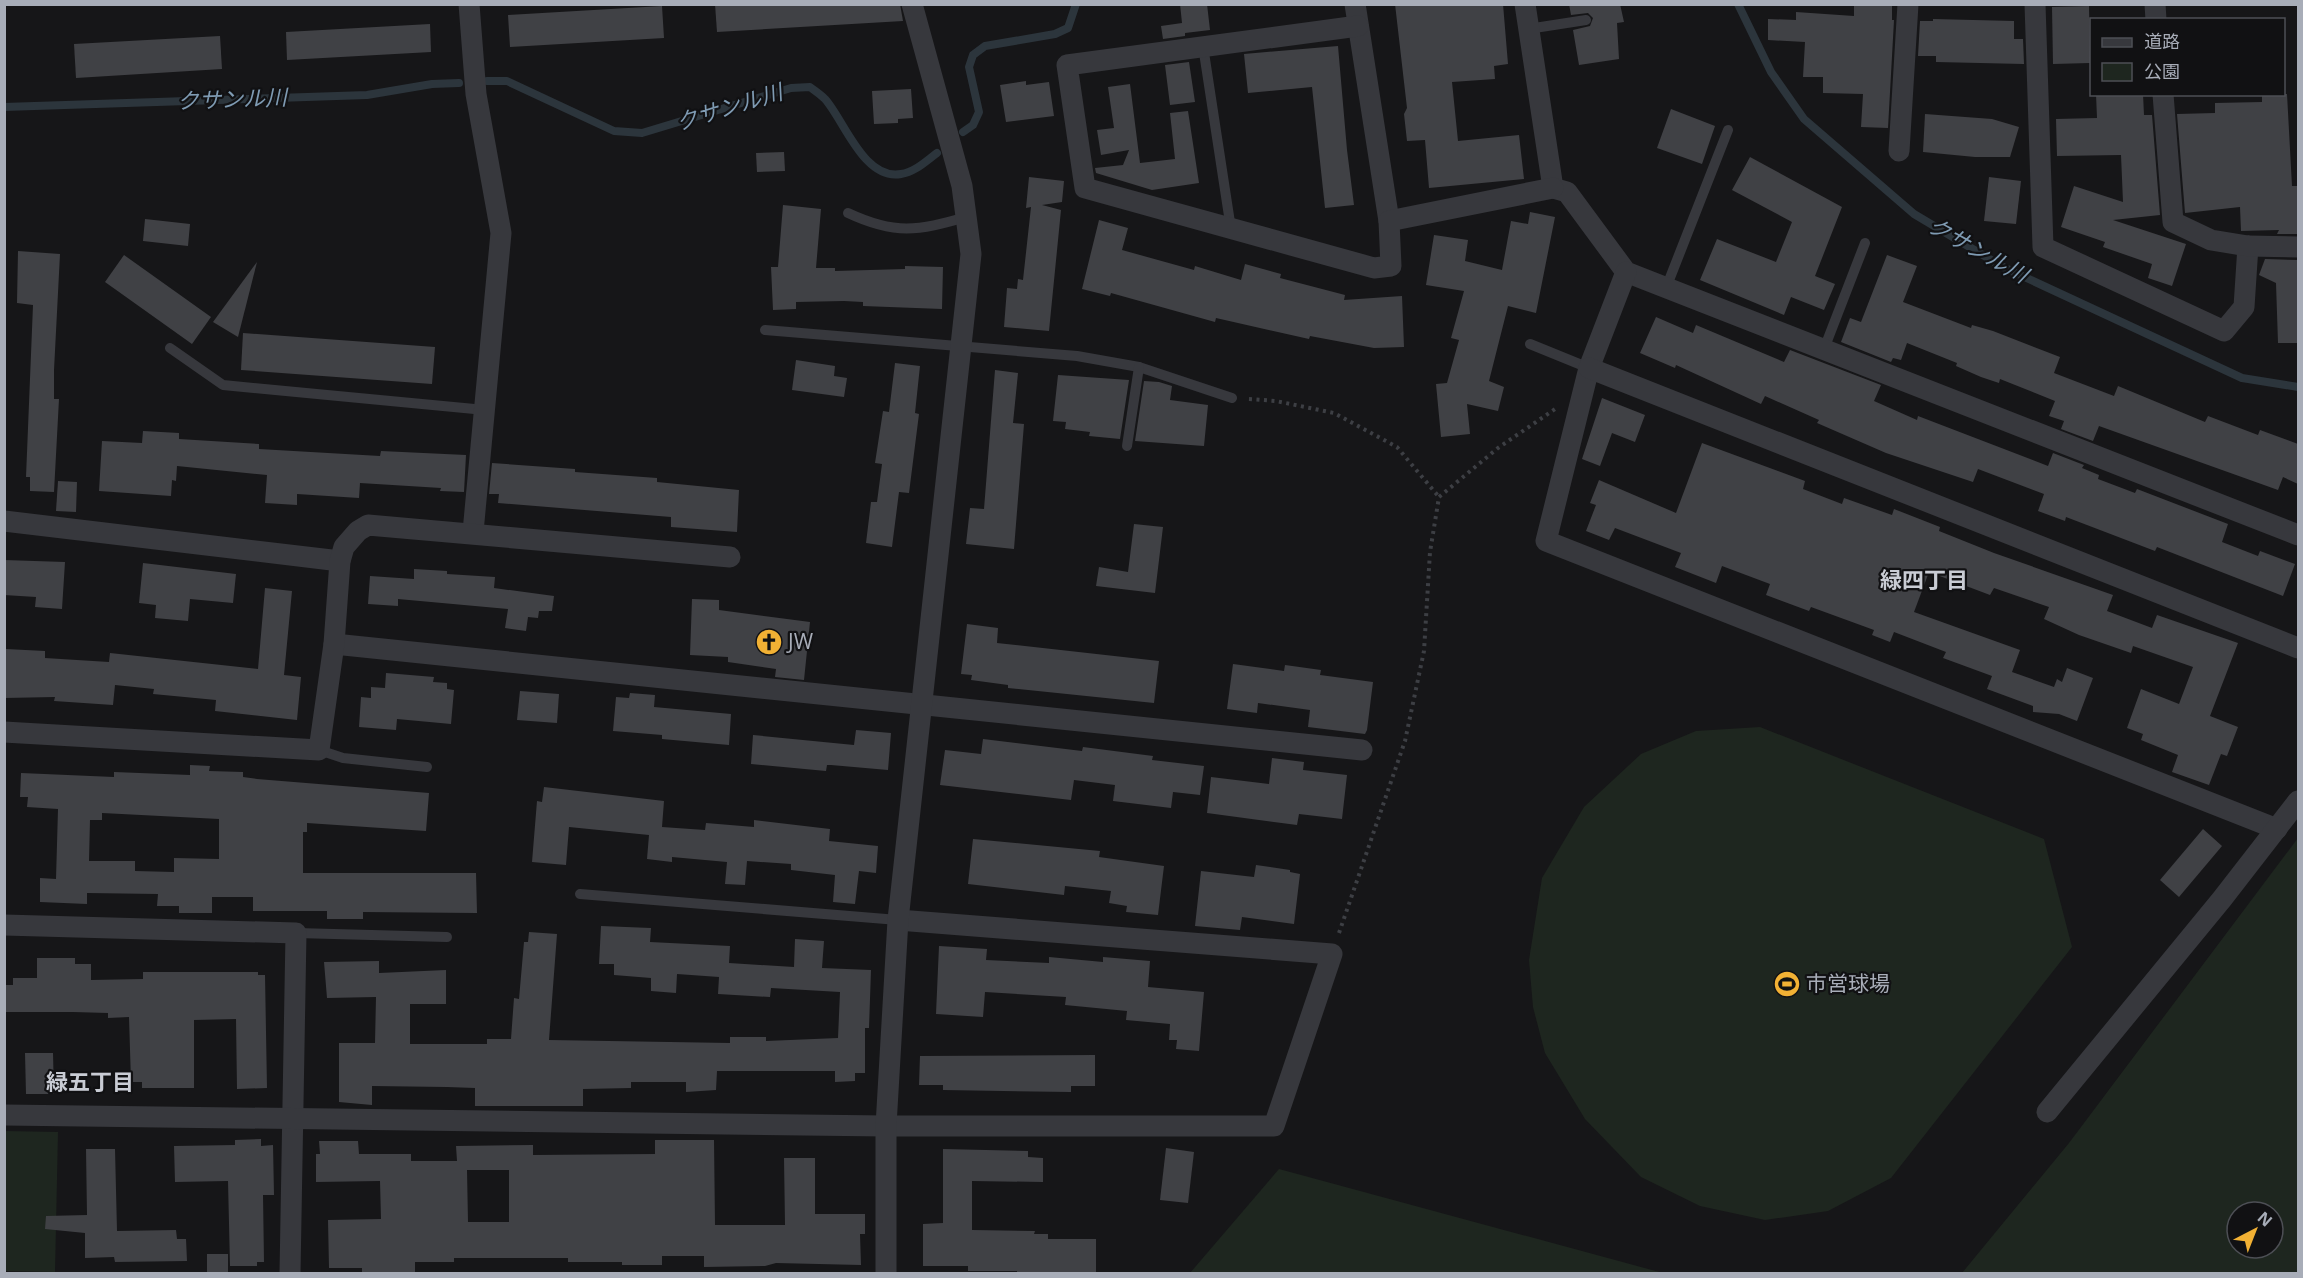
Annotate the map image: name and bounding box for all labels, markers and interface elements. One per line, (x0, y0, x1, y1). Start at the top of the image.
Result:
legend (2090, 18, 2285, 96)
text: 道路 (2144, 29, 2180, 53)
text: 公園 (2144, 59, 2180, 83)
water label: クサンル川 (672, 75, 788, 136)
water label: クサンル川 (176, 81, 289, 115)
water label: クサンル川 (1923, 209, 2036, 290)
district label: 緑四丁目 (1880, 564, 1968, 594)
church icon: JW (754, 627, 784, 657)
place label: JW (786, 627, 814, 655)
sports icon: 市営球場 (1772, 969, 1802, 999)
place label: 市営球場 (1806, 969, 1890, 997)
district label: 緑五丁目 (46, 1066, 134, 1096)
north arrow (2225, 1200, 2285, 1260)
text: N (2253, 1206, 2277, 1231)

